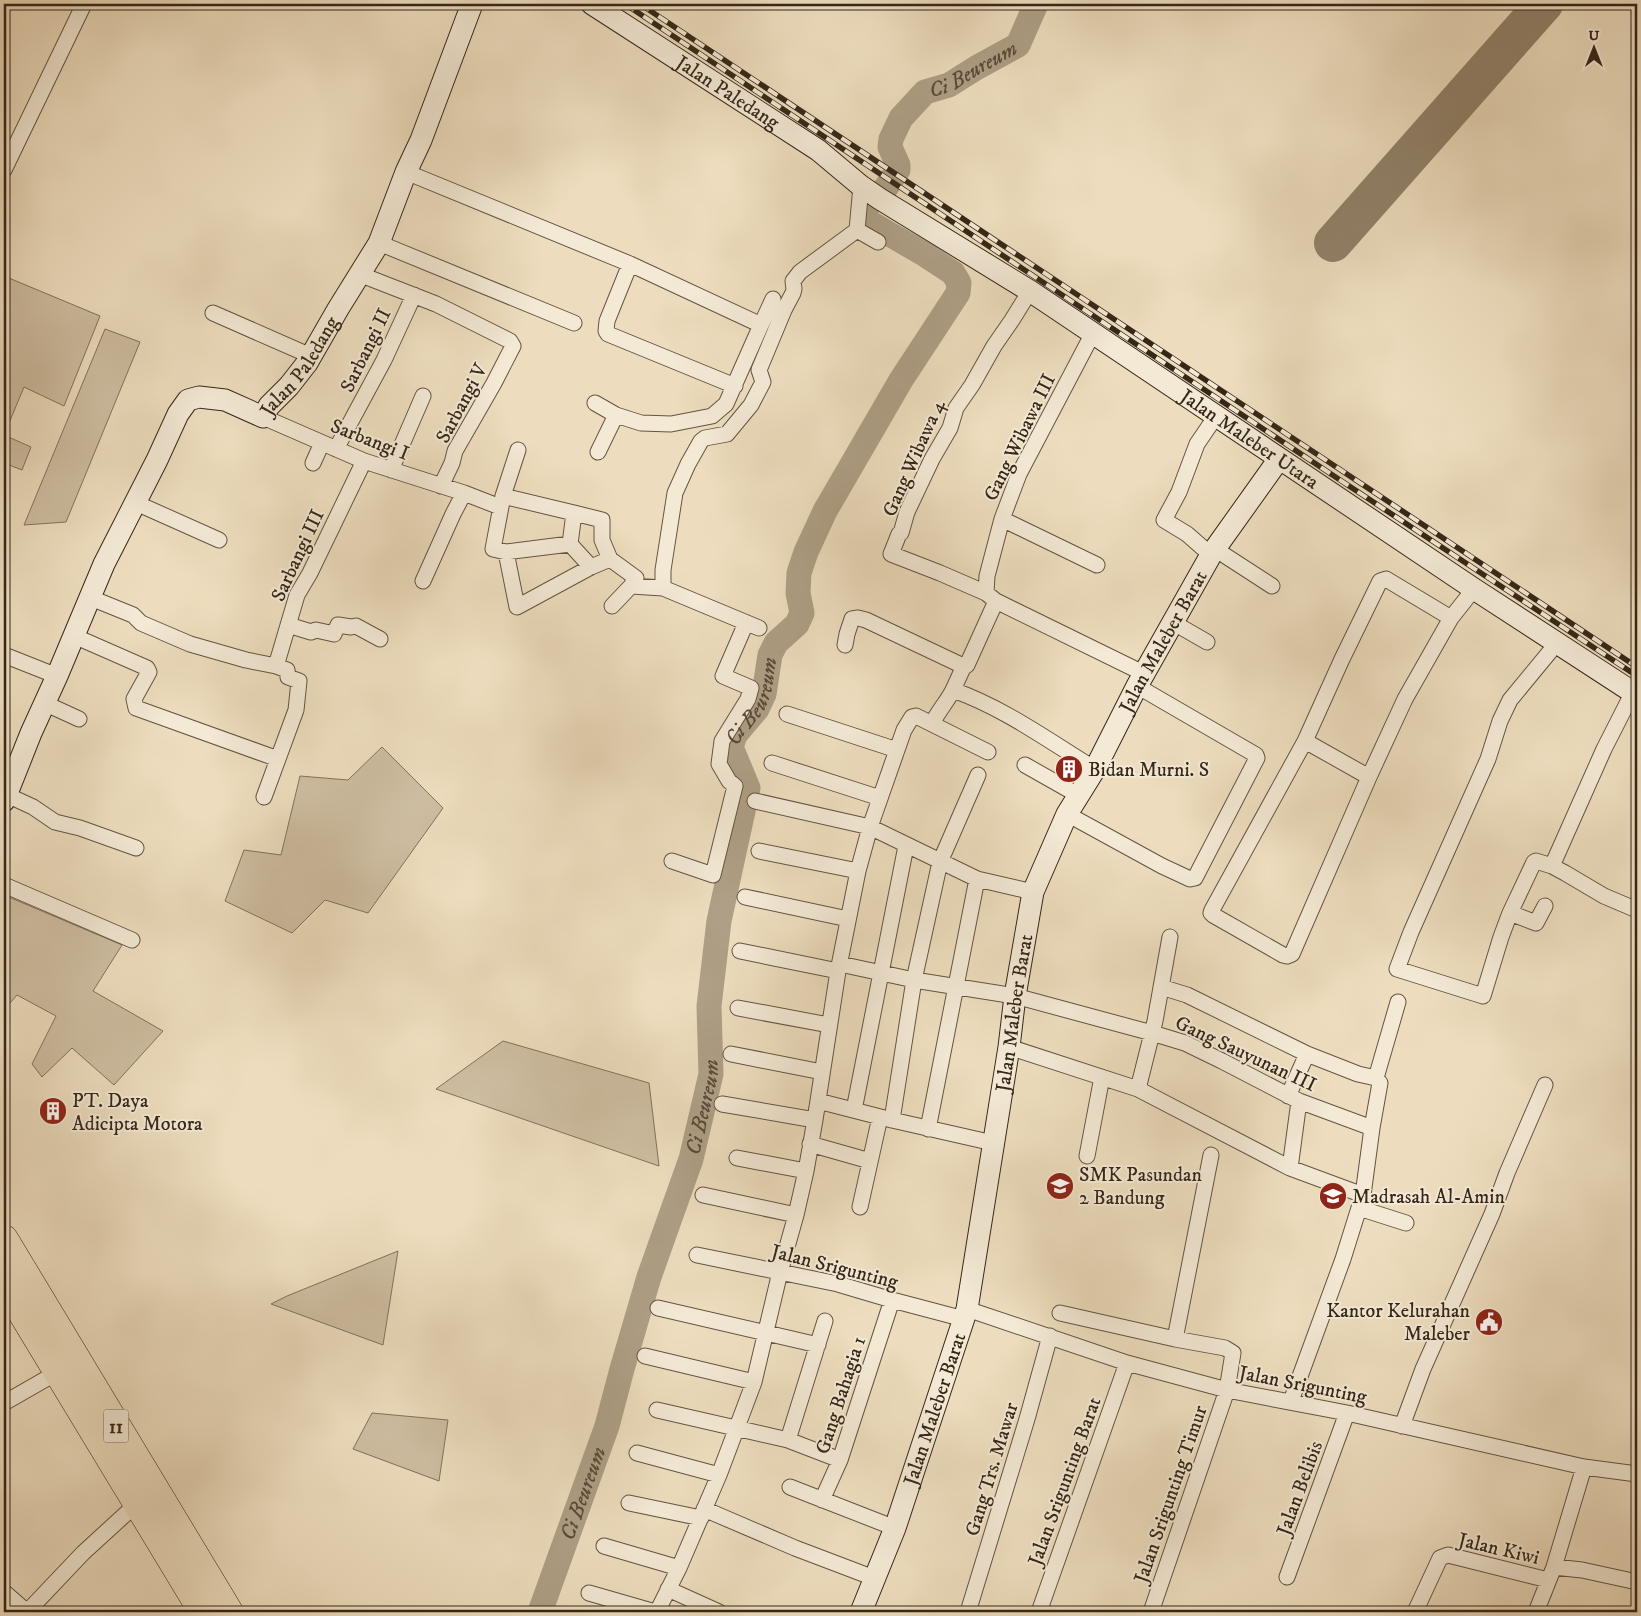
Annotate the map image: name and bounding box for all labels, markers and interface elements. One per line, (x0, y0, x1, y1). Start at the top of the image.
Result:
north arrow (1568, 22, 1618, 72)
text: U (1589, 27, 1600, 45)
water label: Ci Beureum (926, 36, 1022, 104)
street label: Jalan Paledang (669, 49, 784, 136)
street label: Sarbangi II (335, 305, 397, 397)
street label: Jalan Paledang (254, 312, 345, 422)
street label: Sarbangi V (431, 359, 494, 448)
street label: Gang Wibawa III (979, 370, 1062, 505)
street label: Jalan Maleber Utara (1173, 383, 1324, 496)
street label: Gang Wibawa 4 (877, 396, 951, 521)
street label: Sarbangi I (327, 414, 412, 467)
street label: Sarbangi III (266, 506, 331, 606)
street label: Jalan Maleber Barat (1114, 566, 1214, 719)
water label: Ci Beureum (721, 656, 783, 748)
building icon: Bidan Murni. S (1054, 754, 1084, 784)
place label: Bidan Murni. S (1088, 758, 1209, 783)
street label: Jalan Maleber Barat (991, 932, 1040, 1096)
street label: Gang Sauyunan III (1171, 1011, 1320, 1098)
water label: Ci Beureum (680, 1059, 725, 1158)
place label: PT. Daya Adicipta Motora (72, 1089, 203, 1137)
building icon: PT. Daya Adicipta Motora (38, 1096, 68, 1126)
place label: SMK Pasundan 2 Bandung (1079, 1163, 1202, 1211)
school or university icon: SMK Pasundan 2 Bandung (1045, 1171, 1075, 1201)
school or university icon: Madrasah Al-Amin (1318, 1181, 1348, 1211)
place label: Madrasah Al-Amin (1352, 1185, 1505, 1210)
street label: Jalan Srigunting (767, 1239, 901, 1295)
place label: Kantor Kelurahan Maleber (1326, 1299, 1471, 1347)
public building icon: Kantor Kelurahan Maleber (1474, 1307, 1504, 1337)
street label: Jalan Maleber Barat (898, 1330, 972, 1491)
street label: Gang Bahagia 1 (811, 1334, 872, 1457)
street label: Jalan Srigunting (1235, 1360, 1369, 1410)
street label: Jalan Srigunting Barat (1023, 1394, 1108, 1571)
street label: Gang Trs. Mawar (960, 1399, 1025, 1539)
street label: Jalan Srigunting Timur (1129, 1402, 1214, 1589)
road number: 11 (104, 1410, 128, 1442)
street label: Jalan Belibis (1271, 1438, 1329, 1541)
water label: Ci Beureum (555, 1444, 612, 1544)
street label: Jalan Kiwi (1454, 1528, 1542, 1571)

